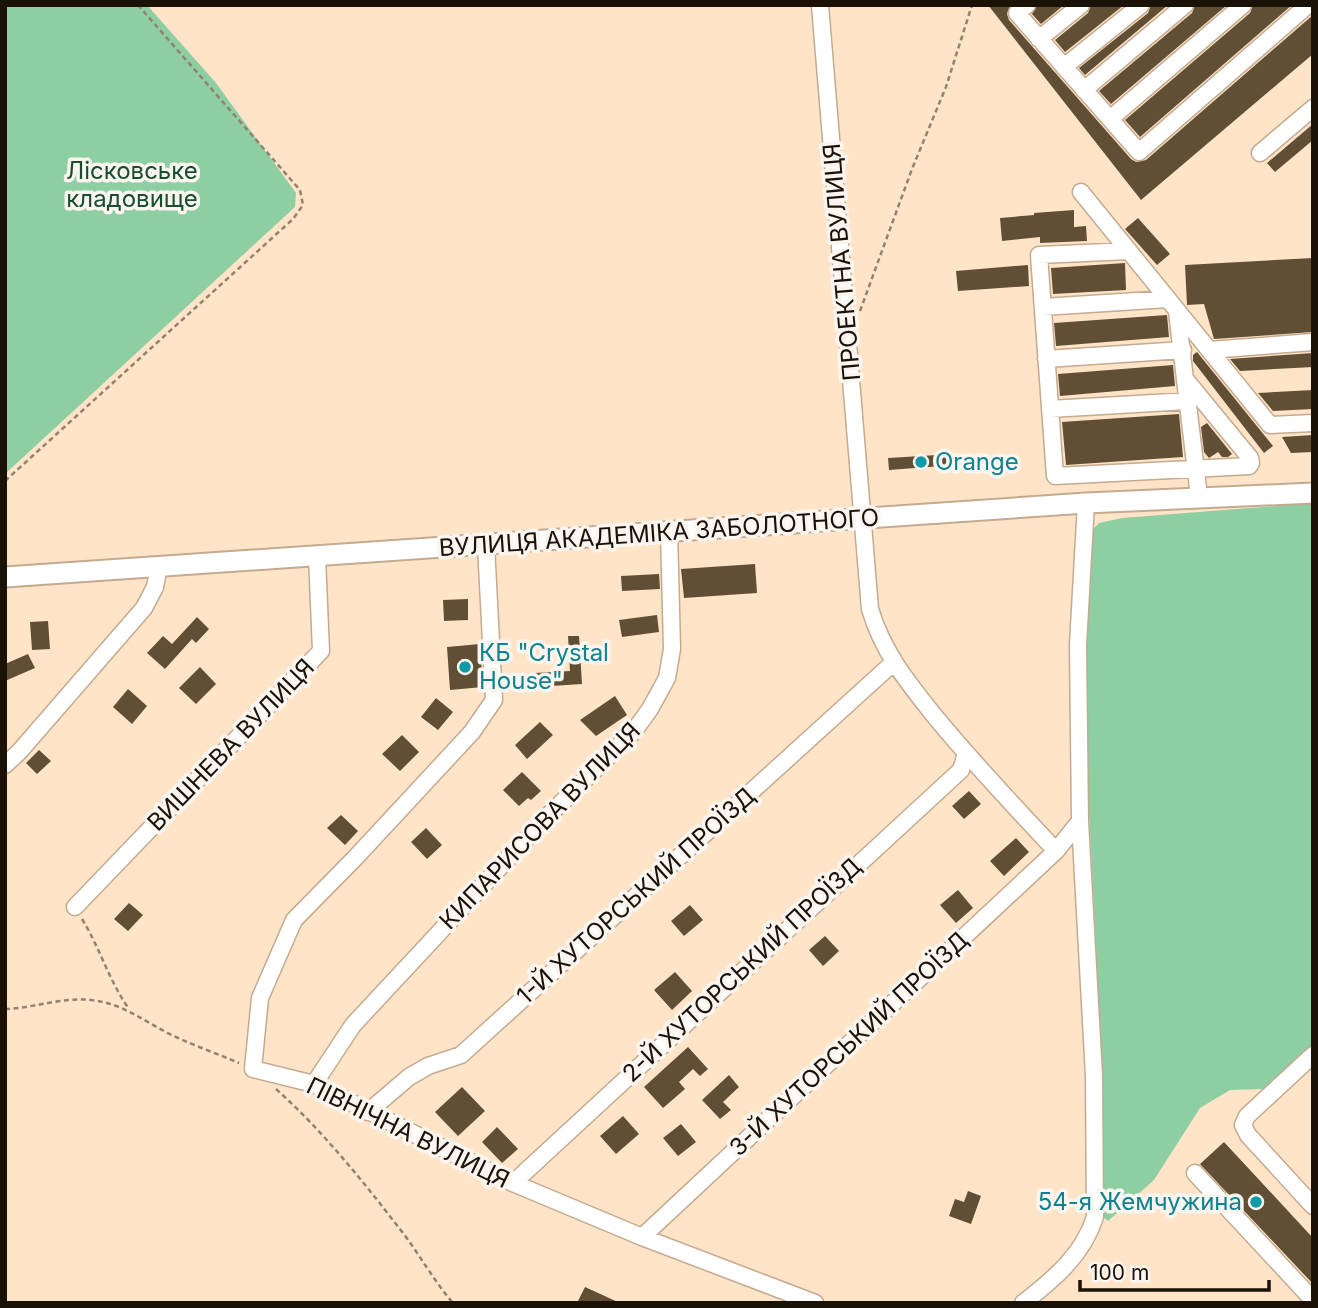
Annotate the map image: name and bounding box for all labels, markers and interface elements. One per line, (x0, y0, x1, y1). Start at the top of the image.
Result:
street label: ПРОЕКТНА ВУЛИЦЯ (817, 142, 866, 382)
park label: Лісковське кладовище (66, 156, 198, 213)
place label: Orange (935, 447, 1019, 476)
marker: Orange (913, 454, 929, 470)
street label: ВУЛИЦЯ АКАДЕМІКА ЗАБОЛОТНОГО (438, 503, 880, 562)
place label: КБ "Crystal House" (479, 638, 609, 695)
street label: ВИШНЕВА ВУЛИЦЯ (141, 653, 320, 837)
marker: КБ "Crystal House" (457, 659, 473, 675)
street label: КИПАРИСОВА ВУЛИЦЯ (433, 716, 646, 935)
street label: 1-Й ХУТОРСЬКИЙ ПРОЇЗД (510, 780, 761, 1010)
street label: 2-Й ХУТОРСЬКИЙ ПРОЇЗД (616, 851, 867, 1088)
street label: 3-Й ХУТОРСЬКИЙ ПРОЇЗД (723, 925, 974, 1162)
street label: ПІВНІЧНА ВУЛИЦЯ (302, 1071, 514, 1194)
place label: 54-я Жемчужина (1038, 1187, 1242, 1216)
marker: 54-я Жемчужина (1248, 1194, 1264, 1210)
scale bar (1080, 1248, 1269, 1292)
text: 100 m (1090, 1260, 1149, 1285)

